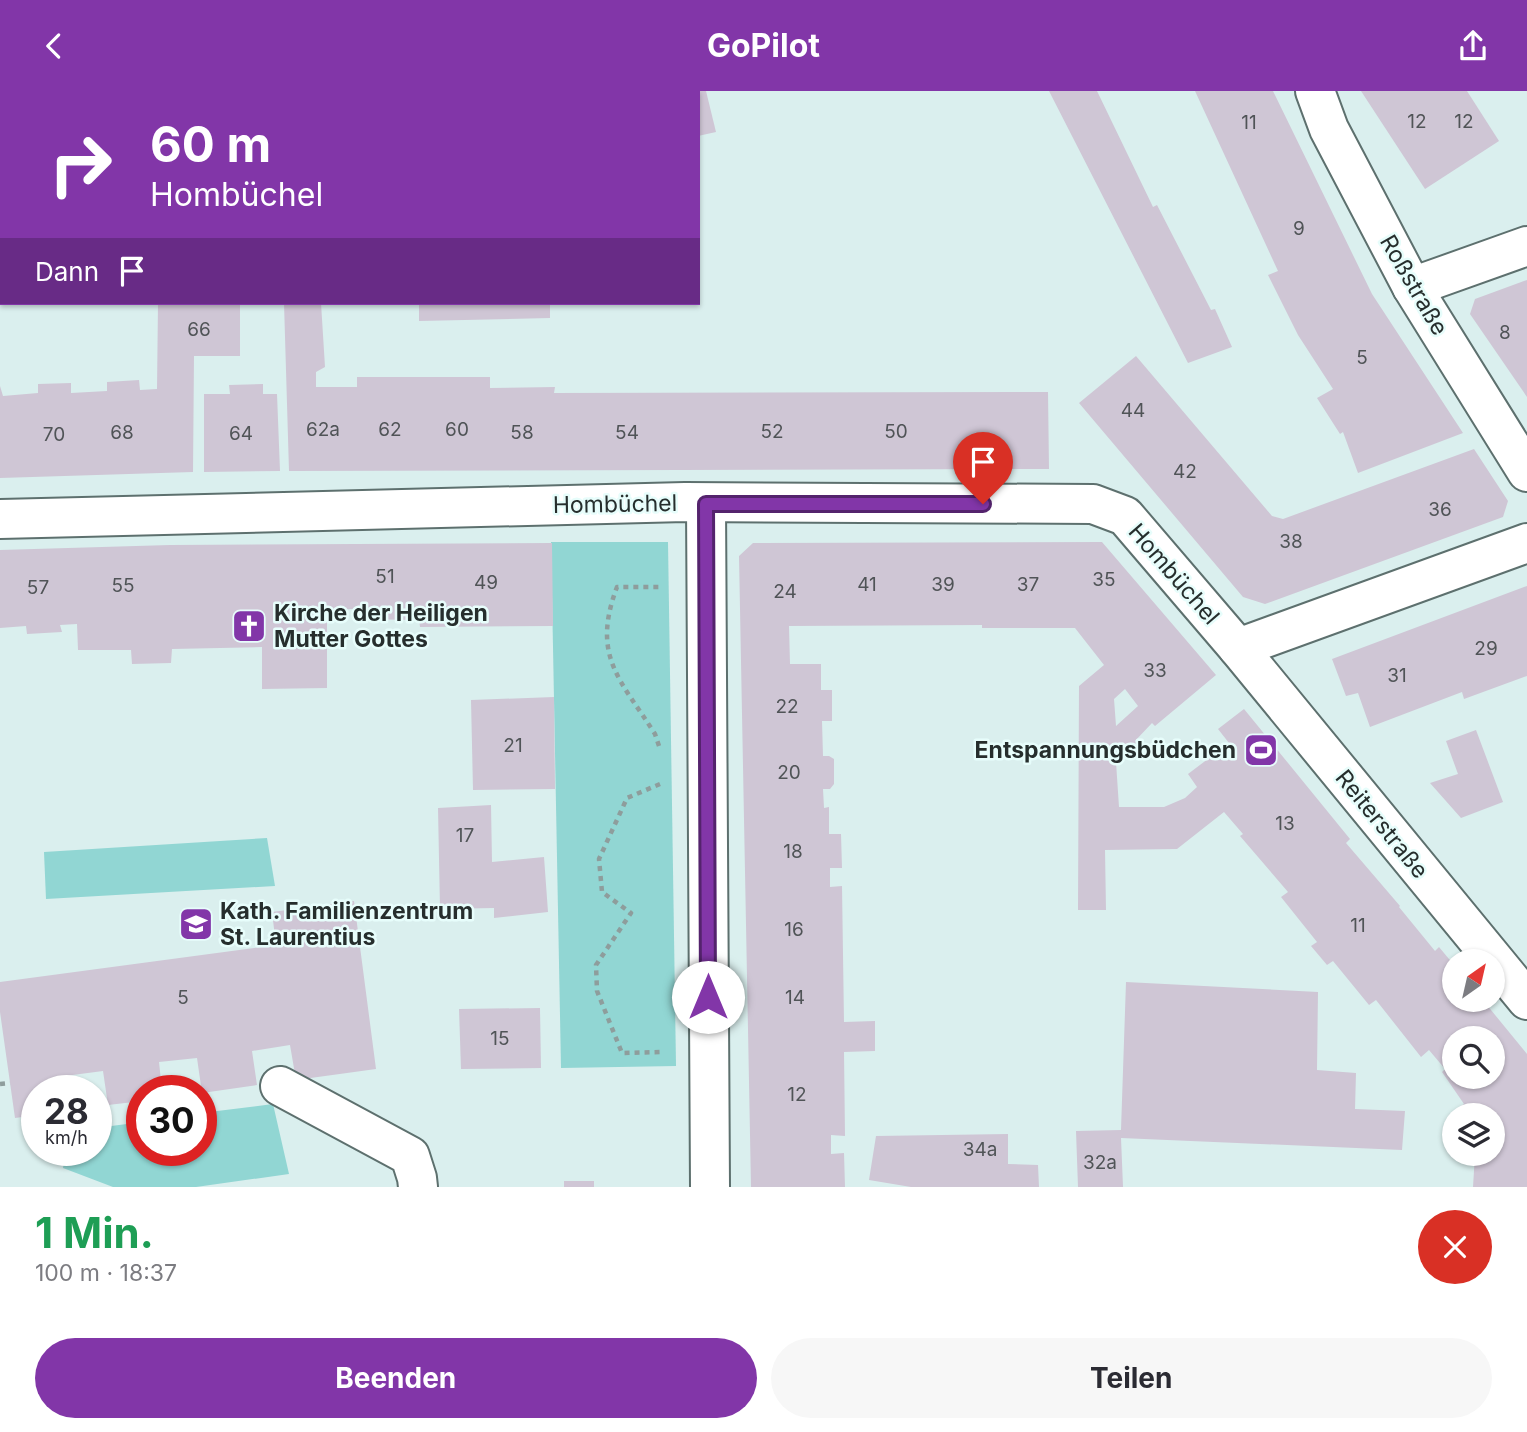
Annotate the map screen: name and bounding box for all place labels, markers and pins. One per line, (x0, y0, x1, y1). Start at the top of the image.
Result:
pin (953, 432, 1013, 504)
place label: Kirche der Heiligen Mutter Gottes (274, 599, 488, 653)
church icon: Kirche der Heiligen Mutter Gottes (230, 607, 268, 645)
sports icon: Entspannungsbüdchen (1242, 731, 1280, 769)
place label: Entspannungsbüdchen (975, 736, 1236, 764)
place label: Kath. Familienzentrum St. Laurentius (220, 897, 473, 951)
school or university icon: Kath. Familienzentrum St. Laurentius (177, 905, 215, 943)

